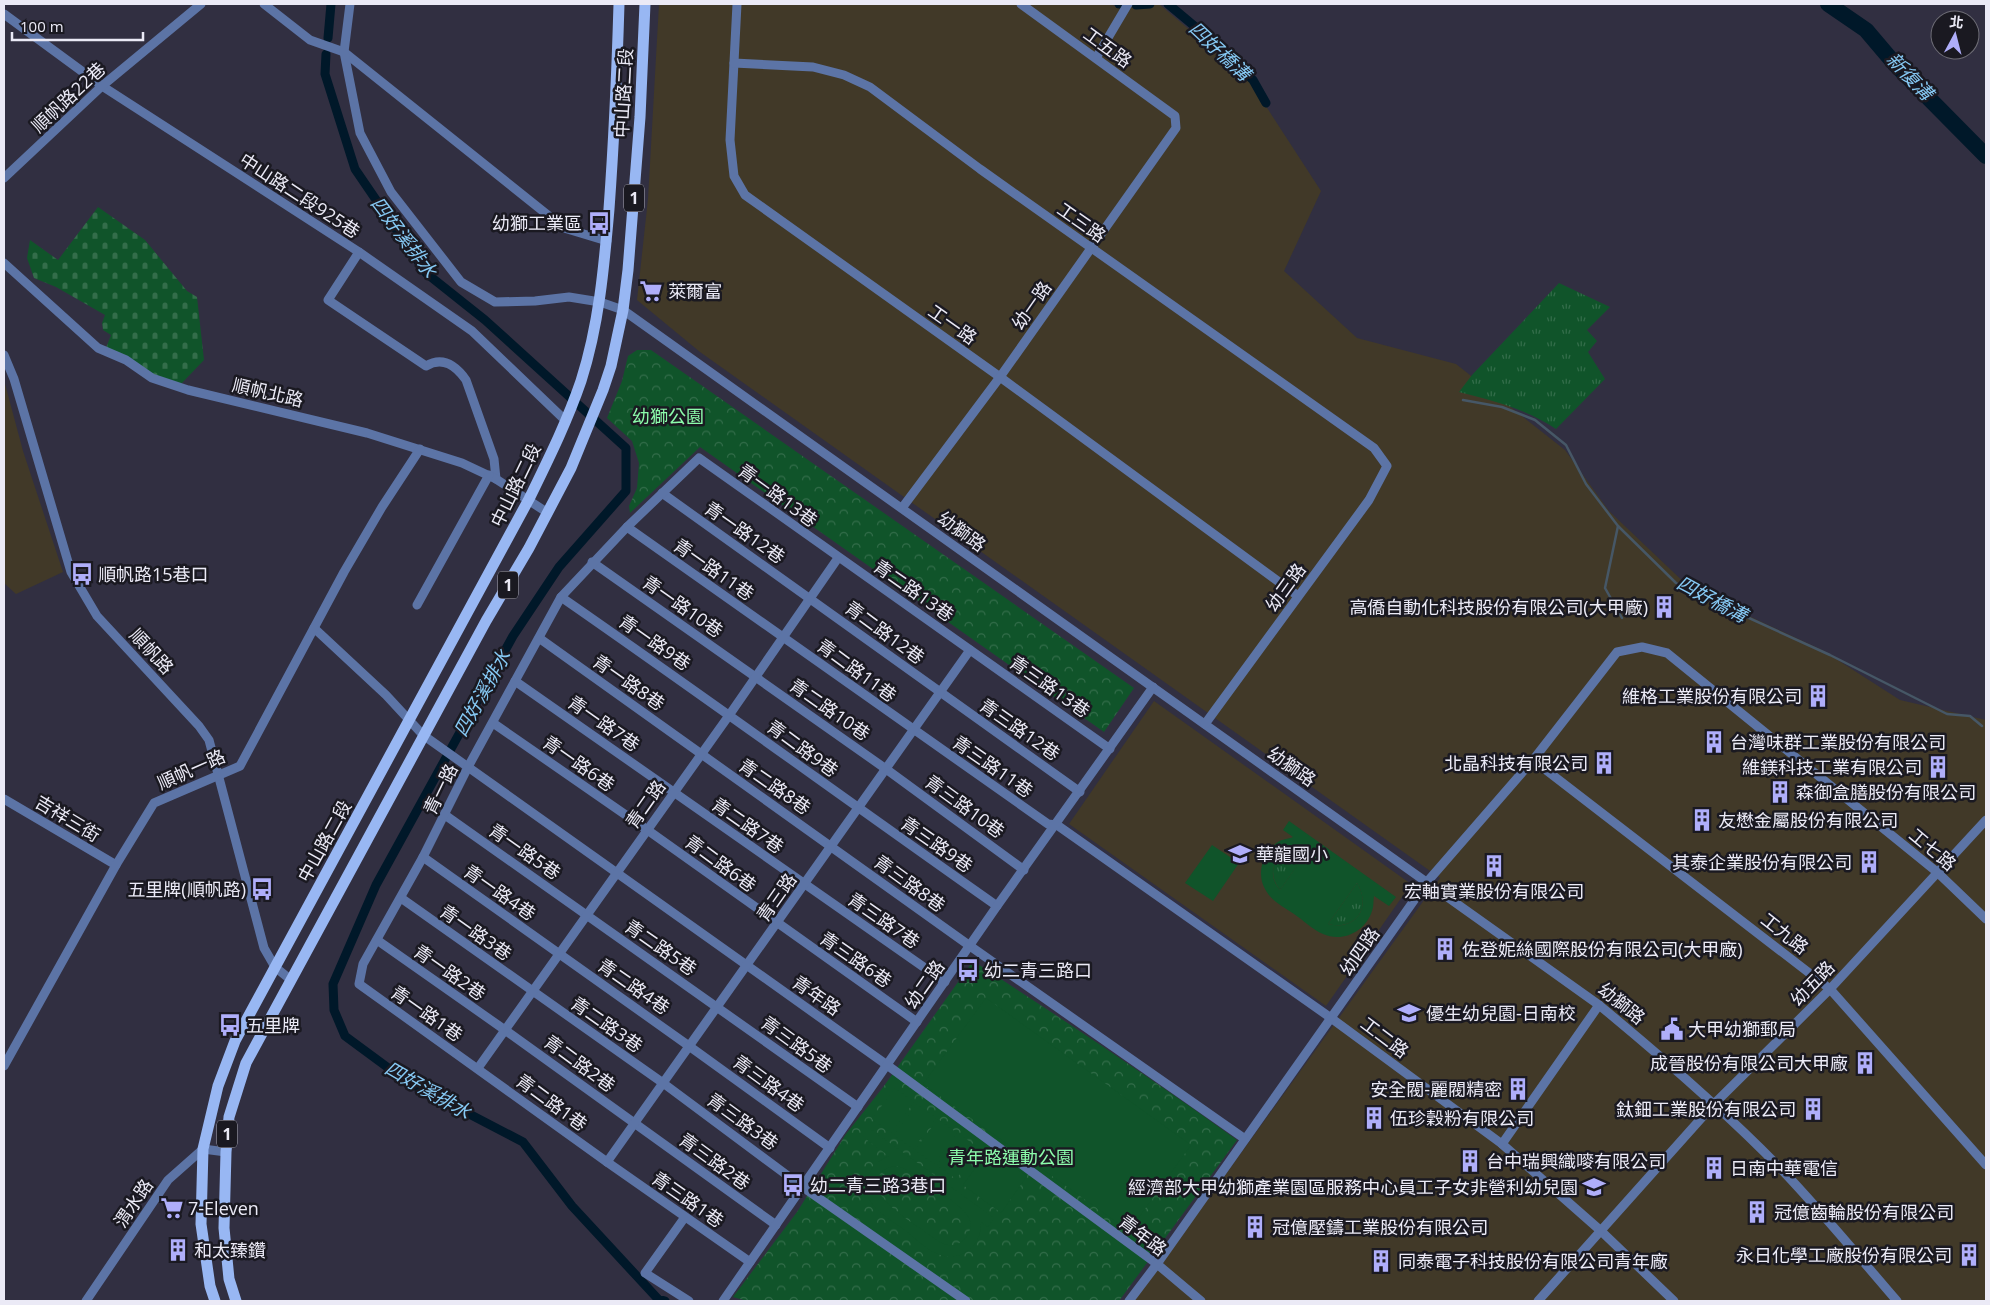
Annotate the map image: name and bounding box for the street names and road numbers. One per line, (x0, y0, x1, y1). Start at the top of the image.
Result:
street label: 工五路 (1079, 21, 1137, 73)
street label: 中山路二段 (609, 47, 637, 139)
street label: 順帆路22巷 (26, 57, 110, 137)
street label: 中山路二段925巷 (235, 147, 365, 243)
road number: 1 (624, 184, 644, 212)
street label: 工三路 (1053, 197, 1111, 247)
street label: 幼一路 (1006, 276, 1056, 334)
street label: 工一路 (924, 299, 982, 349)
street label: 順帆北路 (230, 372, 306, 412)
street label: 中山路二段 (484, 439, 546, 531)
street label: 青一路13巷 (733, 458, 823, 532)
street label: 青一路12巷 (700, 496, 790, 568)
street label: 幼獅路 (933, 505, 991, 557)
street label: 青一路11巷 (669, 533, 759, 605)
street label: 青二路13巷 (869, 554, 959, 626)
street label: 幼三路 (1259, 558, 1311, 616)
street label: 青一路10巷 (638, 570, 728, 642)
road number: 1 (498, 572, 518, 598)
street label: 青二路12巷 (840, 595, 930, 669)
street label: 青一路9巷 (614, 609, 696, 675)
street label: 順帆路 (125, 623, 179, 679)
street label: 青二路11巷 (812, 633, 902, 707)
street label: 青一路8巷 (588, 649, 670, 715)
street label: 青三路13巷 (1005, 650, 1095, 722)
street label: 青二路10巷 (785, 673, 875, 745)
street label: 青一路7巷 (563, 690, 645, 756)
street label: 青三路12巷 (975, 693, 1065, 765)
street label: 青二路9巷 (763, 714, 843, 782)
street label: 青一路6巷 (538, 730, 620, 796)
street label: 青三路11巷 (948, 730, 1038, 802)
street label: 幼獅路 (1263, 741, 1321, 791)
street label: 順帆一路 (153, 743, 229, 795)
street label: 青二路8巷 (734, 753, 816, 819)
street label: 青一路 (417, 759, 463, 819)
street label: 青三路10巷 (920, 769, 1010, 843)
street label: 青二路 (620, 775, 670, 833)
street label: 吉祥三街 (31, 789, 105, 847)
street label: 青二路7巷 (707, 792, 789, 858)
street label: 中山路二段 (292, 796, 356, 886)
street label: 青三路9巷 (896, 811, 978, 877)
street label: 青一路5巷 (484, 818, 566, 884)
street label: 工七路 (1905, 822, 1961, 876)
street label: 青二路6巷 (681, 829, 761, 897)
street label: 青三路8巷 (870, 849, 950, 917)
street label: 青一路4巷 (459, 859, 541, 925)
street label: 青三路 (751, 868, 801, 926)
street label: 青三路7巷 (843, 887, 925, 953)
street label: 青一路3巷 (435, 899, 517, 965)
street label: 工九路 (1756, 907, 1814, 959)
street label: 青二路5巷 (620, 914, 702, 980)
street label: 幼四路 (1334, 922, 1384, 980)
street label: 青三路6巷 (815, 926, 897, 992)
street label: 青一路2巷 (409, 939, 491, 1005)
street label: 青二路4巷 (593, 953, 675, 1019)
street label: 幼二路 (899, 955, 949, 1013)
street label: 幼五路 (1785, 955, 1839, 1011)
street label: 青年路 (788, 970, 846, 1020)
street label: 幼獅路 (1593, 977, 1651, 1029)
street label: 青一路1巷 (386, 980, 468, 1046)
street label: 青二路3巷 (566, 991, 648, 1057)
street label: 青三路5巷 (757, 1010, 837, 1078)
street label: 工二路 (1356, 1011, 1414, 1063)
street label: 青二路2巷 (540, 1029, 620, 1097)
street label: 青三路4巷 (729, 1049, 809, 1117)
street label: 青二路1巷 (512, 1068, 592, 1136)
street label: 青三路3巷 (703, 1087, 783, 1155)
road number: 1 (217, 1120, 237, 1148)
street label: 青三路2巷 (675, 1127, 755, 1195)
street label: 青三路1巷 (647, 1166, 729, 1232)
street label: 渭水路 (108, 1174, 158, 1232)
street label: 青年路 (1114, 1209, 1172, 1261)

